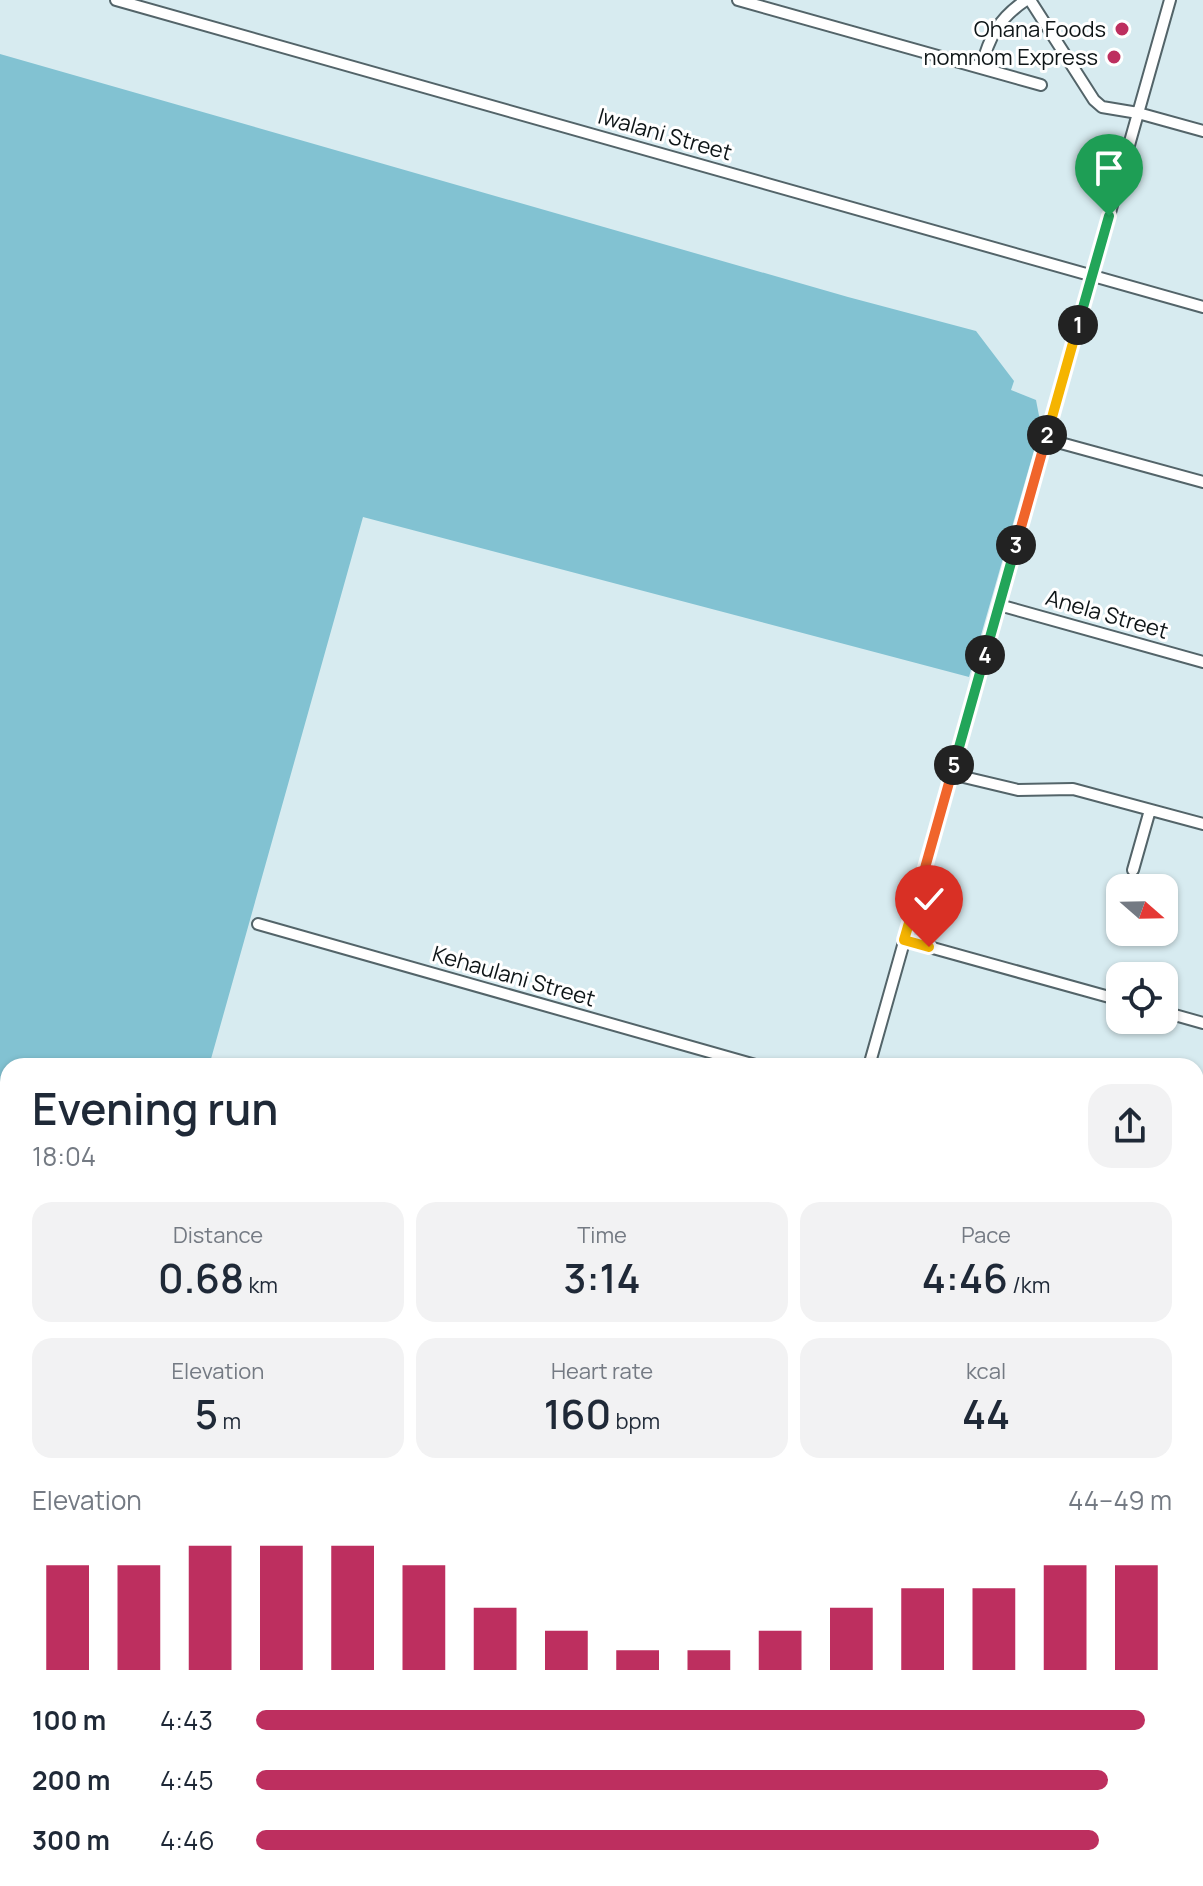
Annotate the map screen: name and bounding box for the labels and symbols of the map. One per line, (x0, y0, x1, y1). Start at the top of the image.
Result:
place label: Ohana Foods (974, 14, 1106, 44)
marker: Ohana Foods (1113, 20, 1131, 38)
place label: nomnom Express (923, 42, 1098, 72)
marker: nomnom Express (1105, 48, 1123, 66)
street label: Iwalani Street (594, 101, 736, 168)
pin (1075, 134, 1143, 216)
pin: 1 (1058, 305, 1098, 345)
pin: 2 (1027, 415, 1067, 455)
pin: 3 (996, 525, 1036, 565)
street label: Anela Street (1042, 582, 1172, 646)
pin: 4 (965, 635, 1005, 675)
pin: 5 (934, 745, 974, 785)
pin (895, 865, 963, 947)
north arrow (1106, 874, 1178, 946)
street label: Kehaulani Street (429, 938, 599, 1014)

